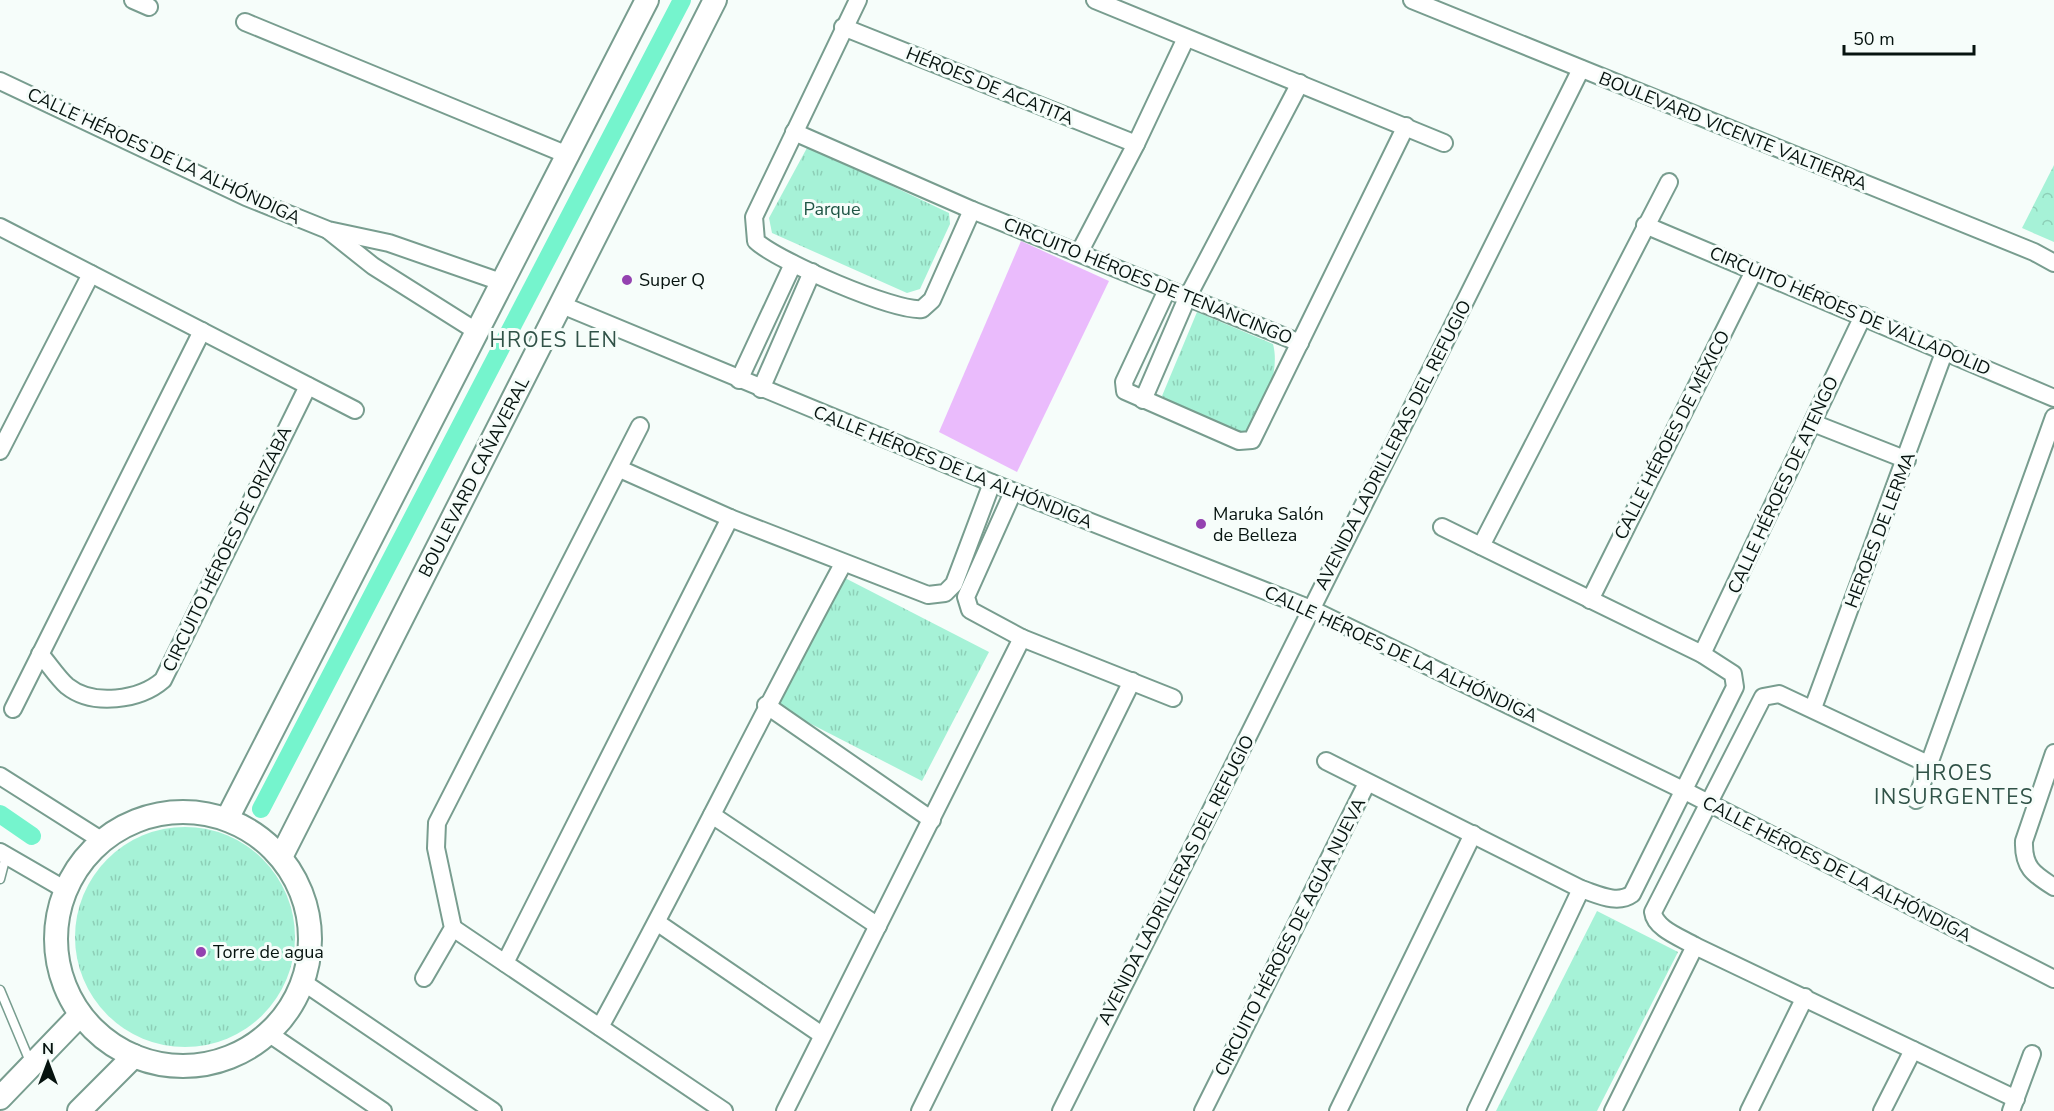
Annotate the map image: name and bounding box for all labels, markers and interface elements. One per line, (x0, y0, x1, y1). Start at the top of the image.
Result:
scale bar (1844, 18, 1974, 56)
text: 50 m (1853, 27, 1895, 51)
street label: HÉROES DE ACATITA (903, 41, 1077, 131)
street label: BOULEVARD VICENTE VALTIERRA (1595, 66, 1871, 196)
street label: CALLE HÉROES DE LA ALHÓNDIGA (23, 82, 305, 230)
park label: Parque (804, 197, 861, 221)
street label: CIRCUITO HÉROES DE TENANCINGO (1000, 212, 1296, 350)
street label: CIRCUITO HÉROES DE VALLADOLID (1706, 241, 1994, 381)
place label: Super Q (639, 268, 705, 292)
marker: Super Q (620, 273, 634, 287)
street label: AVENIDA LADRILLERAS DEL REFUGIO (1309, 296, 1477, 594)
district label: HROES LEN (489, 326, 619, 354)
street label: CALLE HÉROES DE MÉXICO (1609, 326, 1735, 544)
street label: CALLE HÉROES DE ATENGO (1722, 372, 1844, 598)
street label: BOULEVARD CAÑAVERAL (413, 373, 535, 581)
street label: CALLE HÉROES DE LA ALHÓNDIGA (810, 400, 1096, 534)
street label: CIRCUITO HÉROES DE ORIZABA (157, 422, 297, 676)
street label: HEROES DE LERMA (1839, 449, 1921, 611)
place label: Maruka Salón de Belleza (1213, 502, 1324, 547)
marker: Maruka Salón de Belleza (1194, 517, 1208, 531)
street label: CALLE HÉROES DE LA ALHÓNDIGA (1260, 580, 1542, 728)
street label: AVENIDA LADRILLERAS DEL REFUGIO (1092, 731, 1260, 1029)
district label: HROES INSURGENTES (1874, 759, 2034, 811)
street label: CALLE HÉROES DE LA ALHÓNDIGA (1698, 790, 1976, 948)
street label: CIRCUITO HÉROES DE AGUA NUEVA (1209, 794, 1371, 1080)
place label: Torre de agua (213, 940, 324, 964)
marker: Torre de agua (194, 945, 208, 959)
north arrow (18, 1033, 78, 1093)
text: N (42, 1038, 54, 1060)

